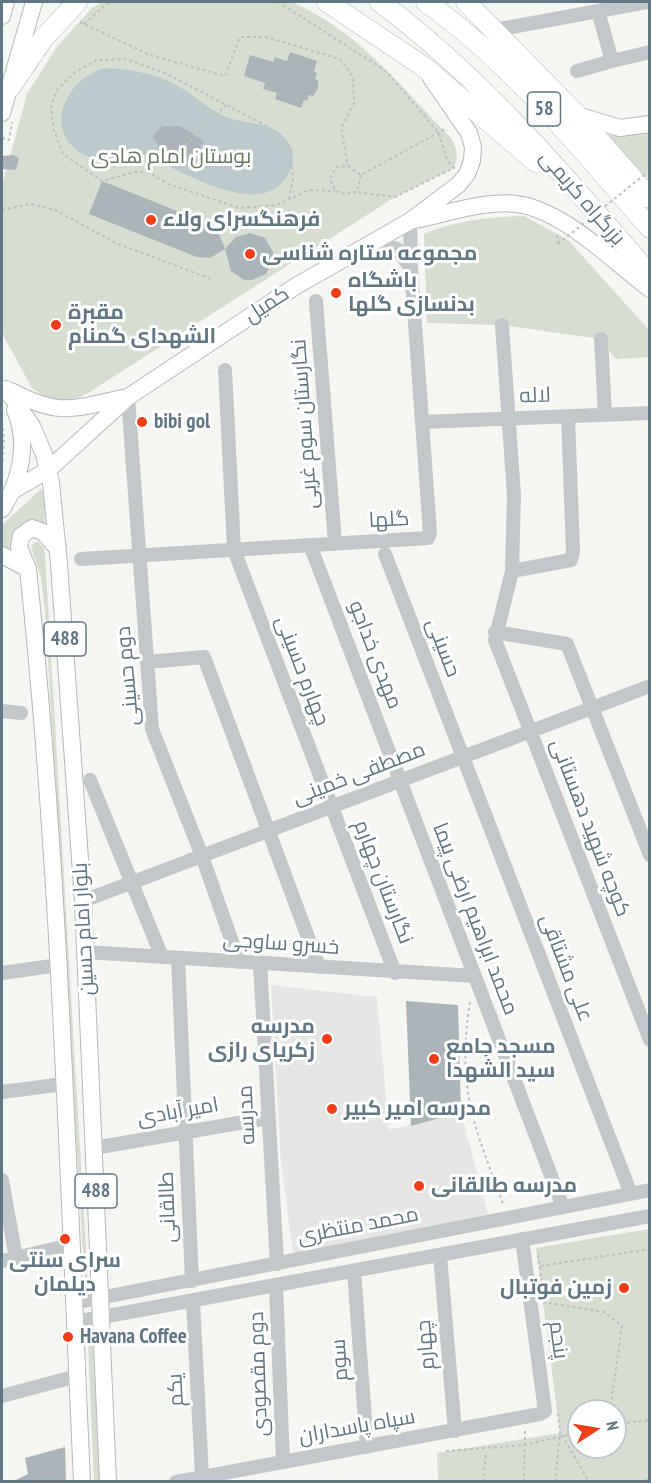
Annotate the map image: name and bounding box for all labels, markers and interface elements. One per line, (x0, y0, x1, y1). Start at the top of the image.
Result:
road number: 58 (528, 92, 560, 126)
park label: بوستان امام هادی (91, 144, 251, 170)
street label: بزرگراه کریمی (534, 145, 630, 251)
place label: فرهنگسرای ولاء (163, 207, 320, 233)
marker: فرهنگسرای ولاء (144, 213, 158, 227)
place label: مجموعه ستاره شناسی (262, 241, 477, 267)
marker: مجموعه ستاره شناسی (243, 247, 257, 261)
place label: باشگاه بدنسازی گلها (348, 268, 475, 318)
street label: کمیل (240, 281, 294, 329)
marker: باشگاه بدنسازی گلها (329, 286, 343, 300)
place label: مقبرة الشهدای گمنام (68, 300, 216, 350)
marker: مقبرة الشهدای گمنام (49, 318, 63, 332)
street label: نگارستان سوم غربی (286, 338, 324, 510)
street label: لاله (519, 383, 551, 409)
place label: bibi gol (154, 409, 210, 435)
marker: bibi gol (135, 415, 149, 429)
street label: گلها (368, 506, 410, 534)
street label: مهدی خداجو (343, 597, 407, 713)
street label: چهارم حسینی (270, 613, 334, 729)
street label: حسینی (420, 615, 466, 681)
road number: 488 (44, 622, 86, 656)
street label: دوم حسینی (111, 625, 145, 727)
street label: کوچه شهید دهستانی (545, 736, 635, 920)
street label: مصطفی خمینی (289, 737, 429, 811)
street label: نگارستان چهارم (348, 816, 418, 948)
street label: محمد ابراهیم ارضی پیما (427, 819, 523, 1019)
street label: بلوار امام حسین (68, 862, 100, 996)
street label: علی مشتاقی (534, 911, 598, 1025)
street label: خسرو ساوجی (222, 927, 340, 961)
place label: مدرسه زکریای رازی (208, 1014, 315, 1064)
marker: مدرسه زکریای رازی (320, 1032, 334, 1046)
place label: مسجد جامع سید الشهدا (446, 1034, 556, 1084)
marker: مسجد جامع سید الشهدا (427, 1052, 441, 1066)
street label: مدرسه (233, 1085, 261, 1145)
street label: امیر آبادی (135, 1092, 221, 1132)
place label: مدرسه امیر کبیر (344, 1096, 491, 1122)
marker: مدرسه امیر کبیر (325, 1102, 339, 1116)
street label: طالقانی (154, 1171, 182, 1243)
place label: مدرسه طالقانی (431, 1173, 577, 1199)
road number: 488 (75, 1174, 117, 1208)
marker: مدرسه طالقانی (412, 1179, 426, 1193)
street label: محمد منتظری (295, 1202, 421, 1250)
marker: سرای سنتی دیلمان (58, 1232, 72, 1246)
place label: سرای سنتی دیلمان (9, 1248, 121, 1298)
place label: زمین فوتبال (500, 1275, 612, 1301)
marker: زمین فوتبال (617, 1281, 631, 1295)
street label: دوم مقصودی (244, 1311, 274, 1437)
street label: چهارم (411, 1319, 441, 1371)
street label: پنجم (543, 1319, 573, 1361)
place label: Havana Coffee (80, 1324, 187, 1350)
marker: Havana Coffee (61, 1330, 75, 1344)
street label: سوم (326, 1338, 354, 1382)
street label: یکم (163, 1373, 189, 1407)
north arrow (567, 1399, 627, 1459)
street label: سپاه پاسداران (297, 1404, 417, 1450)
text: N (602, 1419, 623, 1432)

